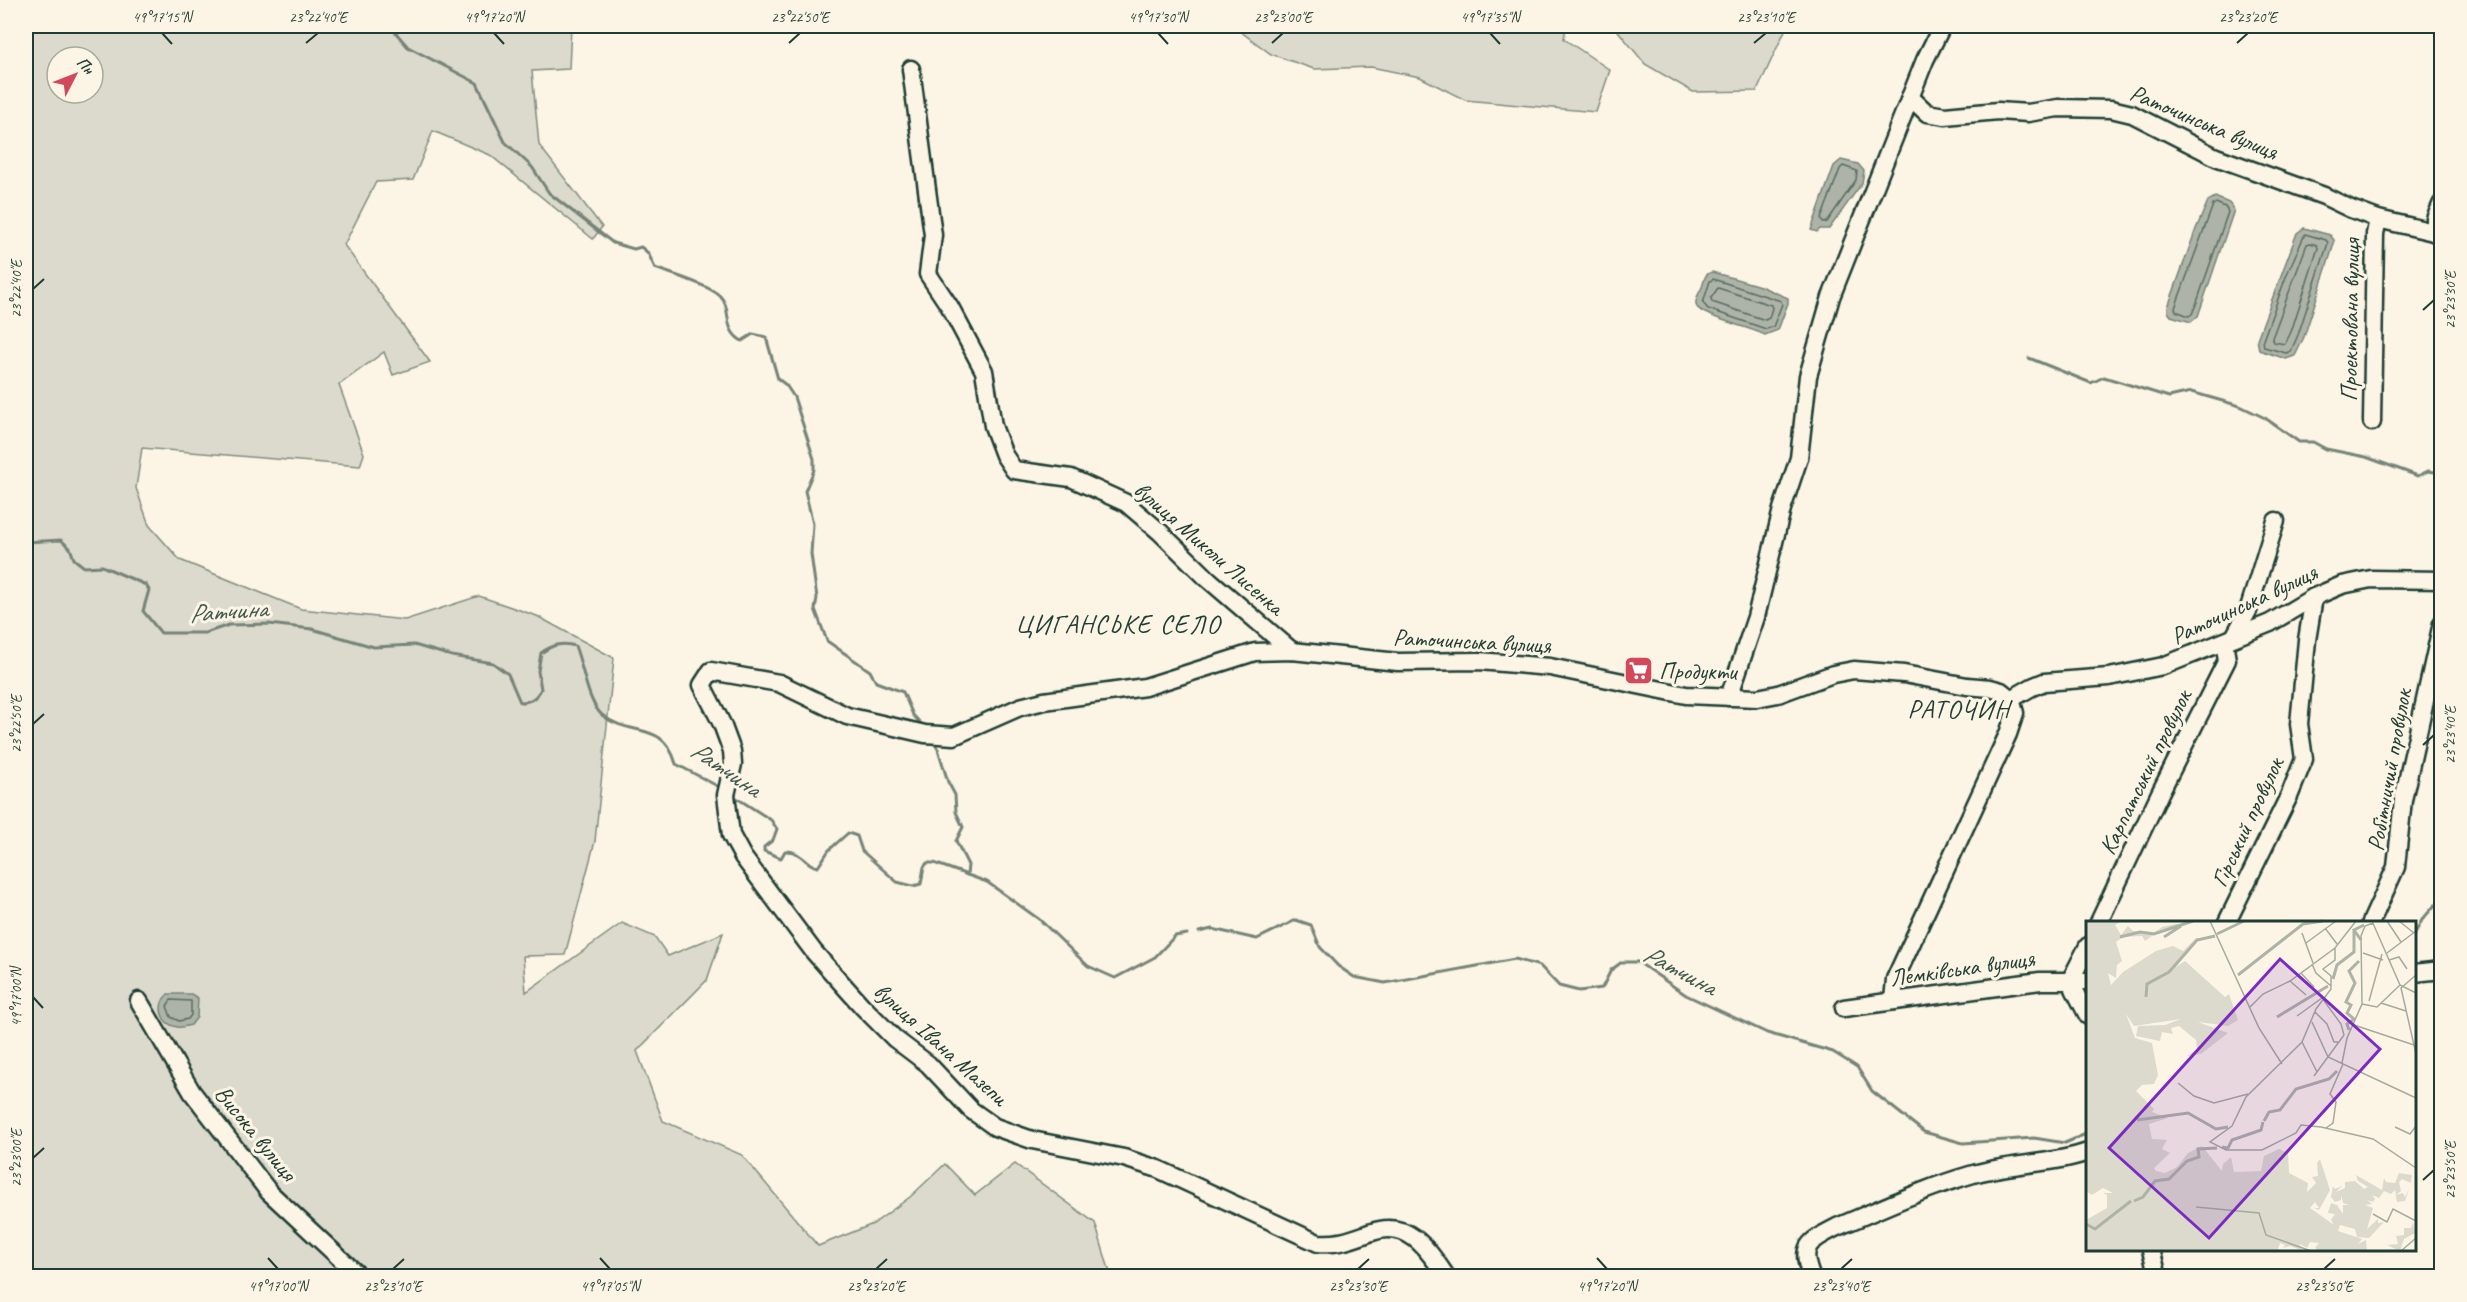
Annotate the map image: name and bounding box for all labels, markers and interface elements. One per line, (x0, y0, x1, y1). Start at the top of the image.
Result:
text: 49°17'15"N (132, 8, 195, 27)
text: 23°22'40"E (289, 8, 349, 27)
text: 49°17'20"N (464, 8, 527, 27)
text: 23°22'50"E (771, 8, 831, 27)
text: 49°17'30"N (1128, 8, 1191, 27)
text: 23°23'00"E (1254, 8, 1314, 27)
text: 49°17'35"N (1460, 8, 1523, 27)
text: 23°23'10"E (1737, 8, 1797, 27)
text: 23°23'20"E (2219, 8, 2279, 27)
north arrow (45, 45, 105, 105)
text: Пн (72, 53, 99, 79)
street label: Раточинська вулиця (2125, 77, 2284, 167)
street label: Проектована вулиця (2334, 237, 2366, 402)
text: 23°22'40"E (7, 258, 26, 318)
text: 23°23'30"E (2441, 269, 2460, 329)
street label: вулиця Миколи Лисенка (1128, 475, 1292, 623)
street label: Раточинська вулиця (2166, 556, 2323, 651)
water label: Ратчина (188, 592, 271, 630)
district label: ЦИГАНСЬКЕ СЕЛО (1015, 608, 1222, 641)
street label: Раточинська вулиця (1392, 622, 1553, 660)
supermarket icon: Продукти (1622, 655, 1654, 687)
place label: Продукти (1659, 656, 1739, 686)
street label: Карпатський провулок (2092, 683, 2199, 859)
street label: Робітничий провулок (2360, 685, 2418, 853)
text: 23°22'50"E (7, 693, 26, 753)
district label: РАТОЧИН (1908, 693, 2013, 726)
text: 23°23'40"E (2441, 704, 2460, 764)
water label: Ратчина (684, 733, 770, 806)
street label: Гірський провулок (2204, 750, 2291, 892)
inset map (2086, 921, 2416, 1251)
water label: Ратчина (1638, 937, 1725, 1004)
street label: Лемківська вулиця (1888, 943, 2038, 993)
text: 49°17'00"N (7, 964, 26, 1027)
street label: вулиця Івана Мазепи (868, 976, 1015, 1113)
street label: Висока вулиця (208, 1079, 305, 1188)
text: 23°23'00"E (7, 1127, 26, 1187)
text: 23°23'50"E (2441, 1139, 2460, 1199)
text: 49°17'00"N (248, 1277, 311, 1296)
text: 23°23'10"E (364, 1277, 424, 1296)
text: 49°17'05"N (580, 1277, 643, 1296)
text: 23°23'20"E (847, 1277, 907, 1296)
text: 23°23'30"E (1329, 1277, 1389, 1296)
text: 49°17'20"N (1577, 1277, 1640, 1296)
text: 23°23'40"E (1812, 1277, 1872, 1296)
text: 23°23'50"E (2295, 1277, 2355, 1296)

